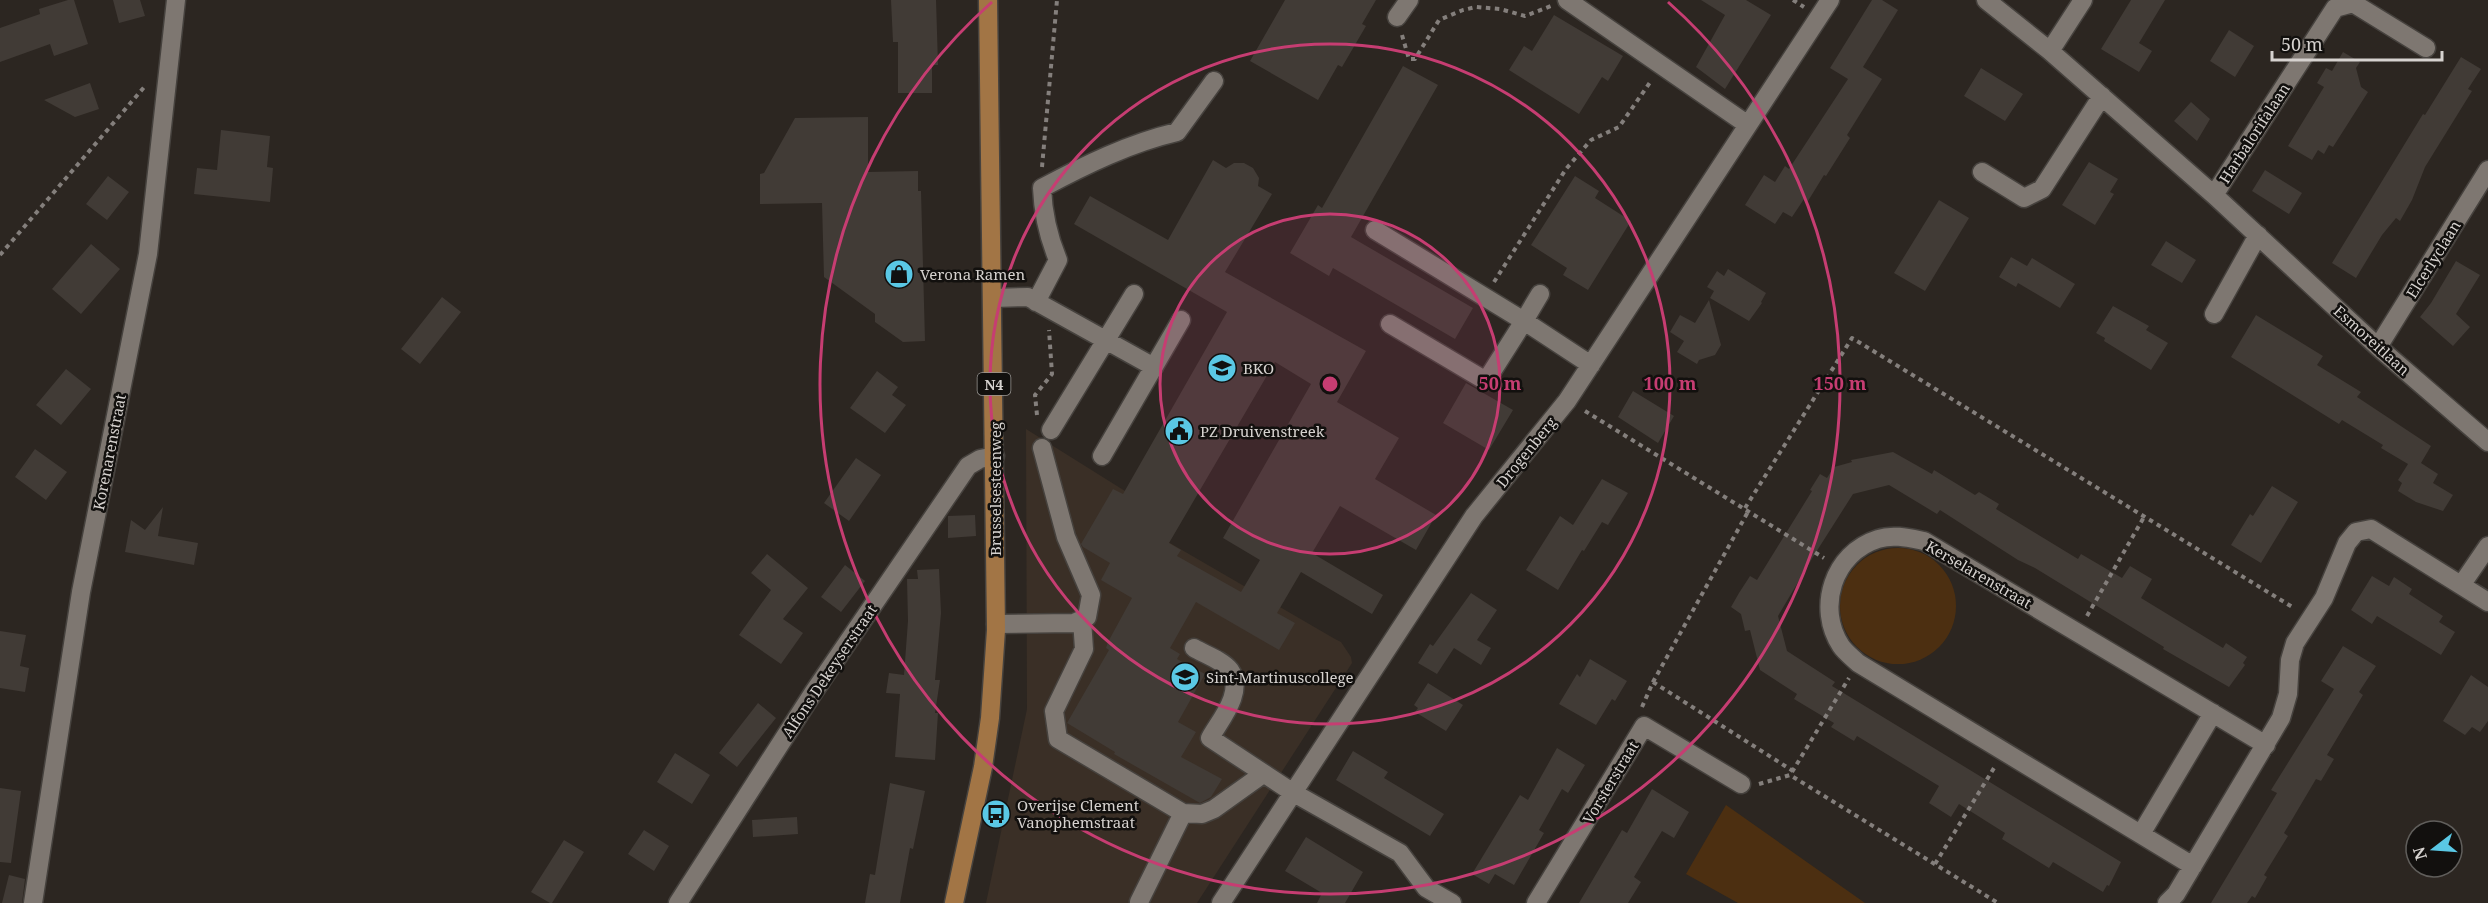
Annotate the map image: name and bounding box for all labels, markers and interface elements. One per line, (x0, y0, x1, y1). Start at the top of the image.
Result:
scale bar (2272, 24, 2442, 62)
text: 50 m (2281, 32, 2323, 56)
street label: Harbalorifalaan (2214, 79, 2294, 187)
street label: Elcerlyclaan (2401, 216, 2465, 302)
shop icon: Verona Ramen (883, 258, 915, 290)
place label: Verona Ramen (920, 264, 1025, 284)
street label: Esmoreitlaan (2330, 301, 2414, 380)
school or university icon: BKO (1206, 352, 1238, 384)
place label: BKO (1243, 358, 1274, 378)
text: 50 m (1479, 371, 1522, 395)
text: 100 m (1644, 371, 1697, 395)
text: 150 m (1814, 371, 1867, 395)
road number: N4 (978, 373, 1010, 395)
centre of rings (1320, 374, 1340, 394)
street label: Korenarenstraat (88, 392, 130, 512)
street label: Drogenberg (1492, 413, 1560, 491)
public building icon: PZ Druivenstreek (1163, 415, 1195, 447)
place label: PZ Druivenstreek (1200, 421, 1325, 441)
street label: Brusselsesteenweg (985, 422, 1005, 556)
street label: Kerselarenstraat (1923, 536, 2035, 612)
street label: Alfons Dekeyserstraat (777, 601, 881, 741)
school or university icon: Sint-Martinuscollege (1169, 661, 1201, 693)
place label: Sint-Martinuscollege (1206, 667, 1354, 687)
street label: Vorsterstraat (1577, 737, 1643, 827)
place label: Overijse Clement Vanophemstraat (1017, 795, 1139, 832)
bus stop icon: Overijse Clement Vanophemstraat (980, 798, 1012, 830)
north arrow (2404, 819, 2464, 879)
text: N (2407, 844, 2432, 863)

